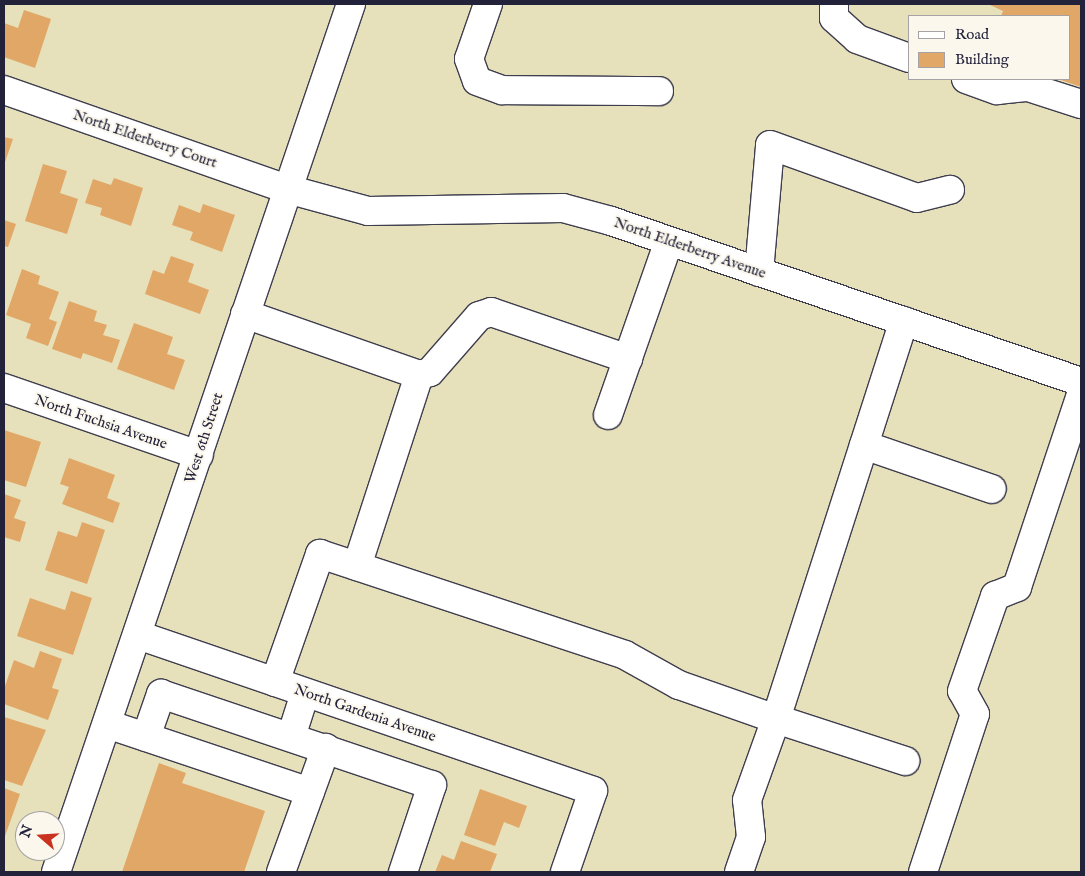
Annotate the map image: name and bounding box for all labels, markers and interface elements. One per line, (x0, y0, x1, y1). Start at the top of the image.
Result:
legend (908, 15, 1070, 80)
text: Road (955, 25, 989, 44)
text: Building (955, 50, 1009, 69)
street label: North Elderberry Court (71, 106, 219, 172)
street label: North Elderberry Avenue (612, 213, 768, 283)
street label: West 6th Street (181, 390, 227, 486)
street label: North Fuchsia Avenue (32, 391, 170, 453)
street label: North Gardenia Avenue (292, 680, 438, 746)
north arrow (15, 811, 65, 861)
text: N (16, 823, 37, 840)

